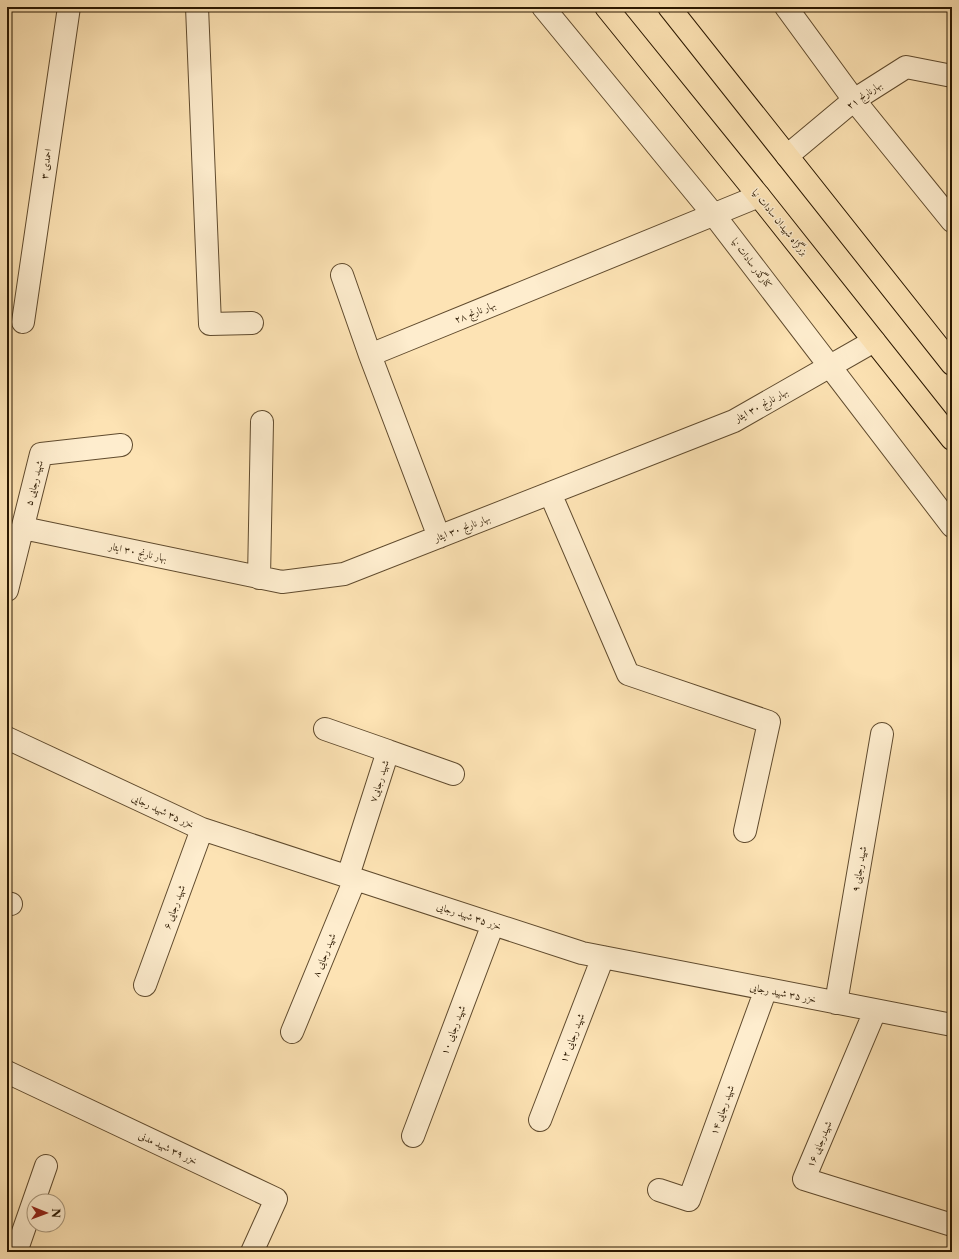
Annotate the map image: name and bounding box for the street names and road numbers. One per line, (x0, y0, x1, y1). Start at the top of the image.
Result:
street label: بهارنارنج ۲۱ (844, 78, 886, 114)
street label: احمدی ۳ (37, 148, 55, 180)
street label: بزرگراه شهیدان سادات نیا (749, 186, 811, 258)
street label: کنارگذر سادات نیا (729, 235, 776, 291)
street label: بهار نارنج ۲۸ (453, 298, 499, 329)
street label: بهار نارنج ۳۰ ایثار (731, 385, 792, 428)
street label: شهید رجایی ۵ (22, 459, 46, 507)
street label: بهار نارنج ۳۰ ایثار (431, 511, 493, 548)
street label: بهار نارنج ۳۰ ایثار (106, 539, 168, 567)
street label: شهید رجایی۷ (366, 758, 392, 804)
street label: خزر ۳۵ شهید رجایی (130, 791, 196, 831)
street label: شهید رجایی ۹ (849, 845, 869, 893)
street label: شهید رجایی ۶ (160, 883, 188, 931)
street label: خزر ۳۵ شهید رجایی (435, 899, 503, 933)
street label: شهید رجایی ۸ (309, 931, 339, 979)
street label: خزر ۳۵ شهید رجایی (749, 980, 817, 1006)
street label: شهید رجایی ۱۰ (438, 1003, 468, 1057)
street label: شهید رجایی ۱۲ (557, 1011, 587, 1065)
street label: شهید رجایی ۱۴ (707, 1083, 737, 1137)
street label: شهیدرجایی ۱۶ (803, 1119, 835, 1169)
street label: خزر ۳۹ شهید مدنی (136, 1129, 200, 1167)

